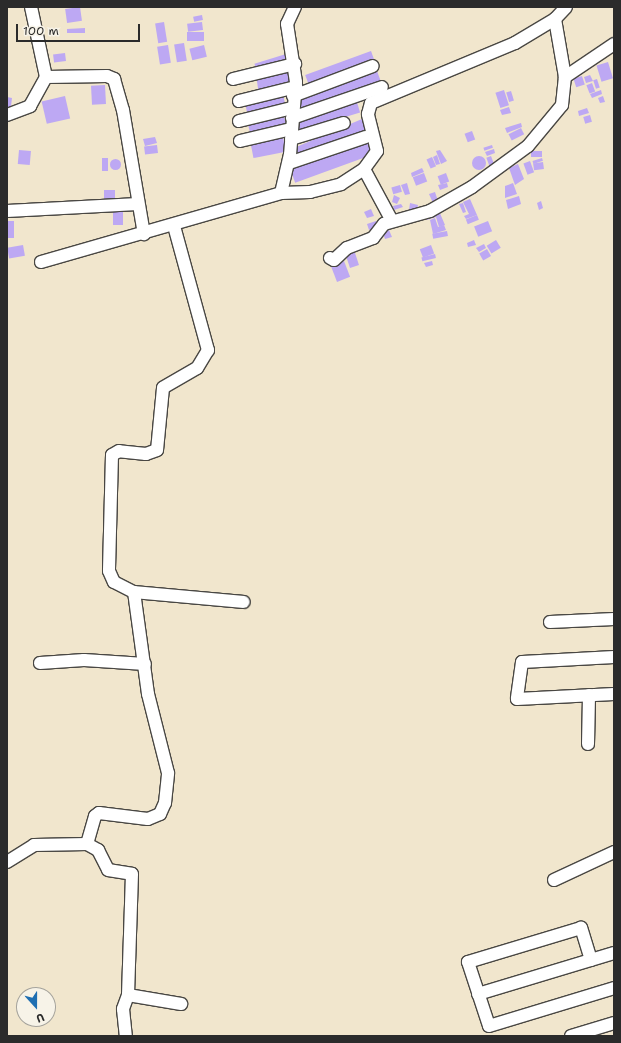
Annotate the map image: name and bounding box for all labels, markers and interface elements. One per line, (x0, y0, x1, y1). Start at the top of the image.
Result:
scale bar (18, 16, 142, 42)
text: 100 m (23, 23, 59, 39)
north arrow (16, 987, 56, 1027)
text: U (34, 1009, 46, 1026)

